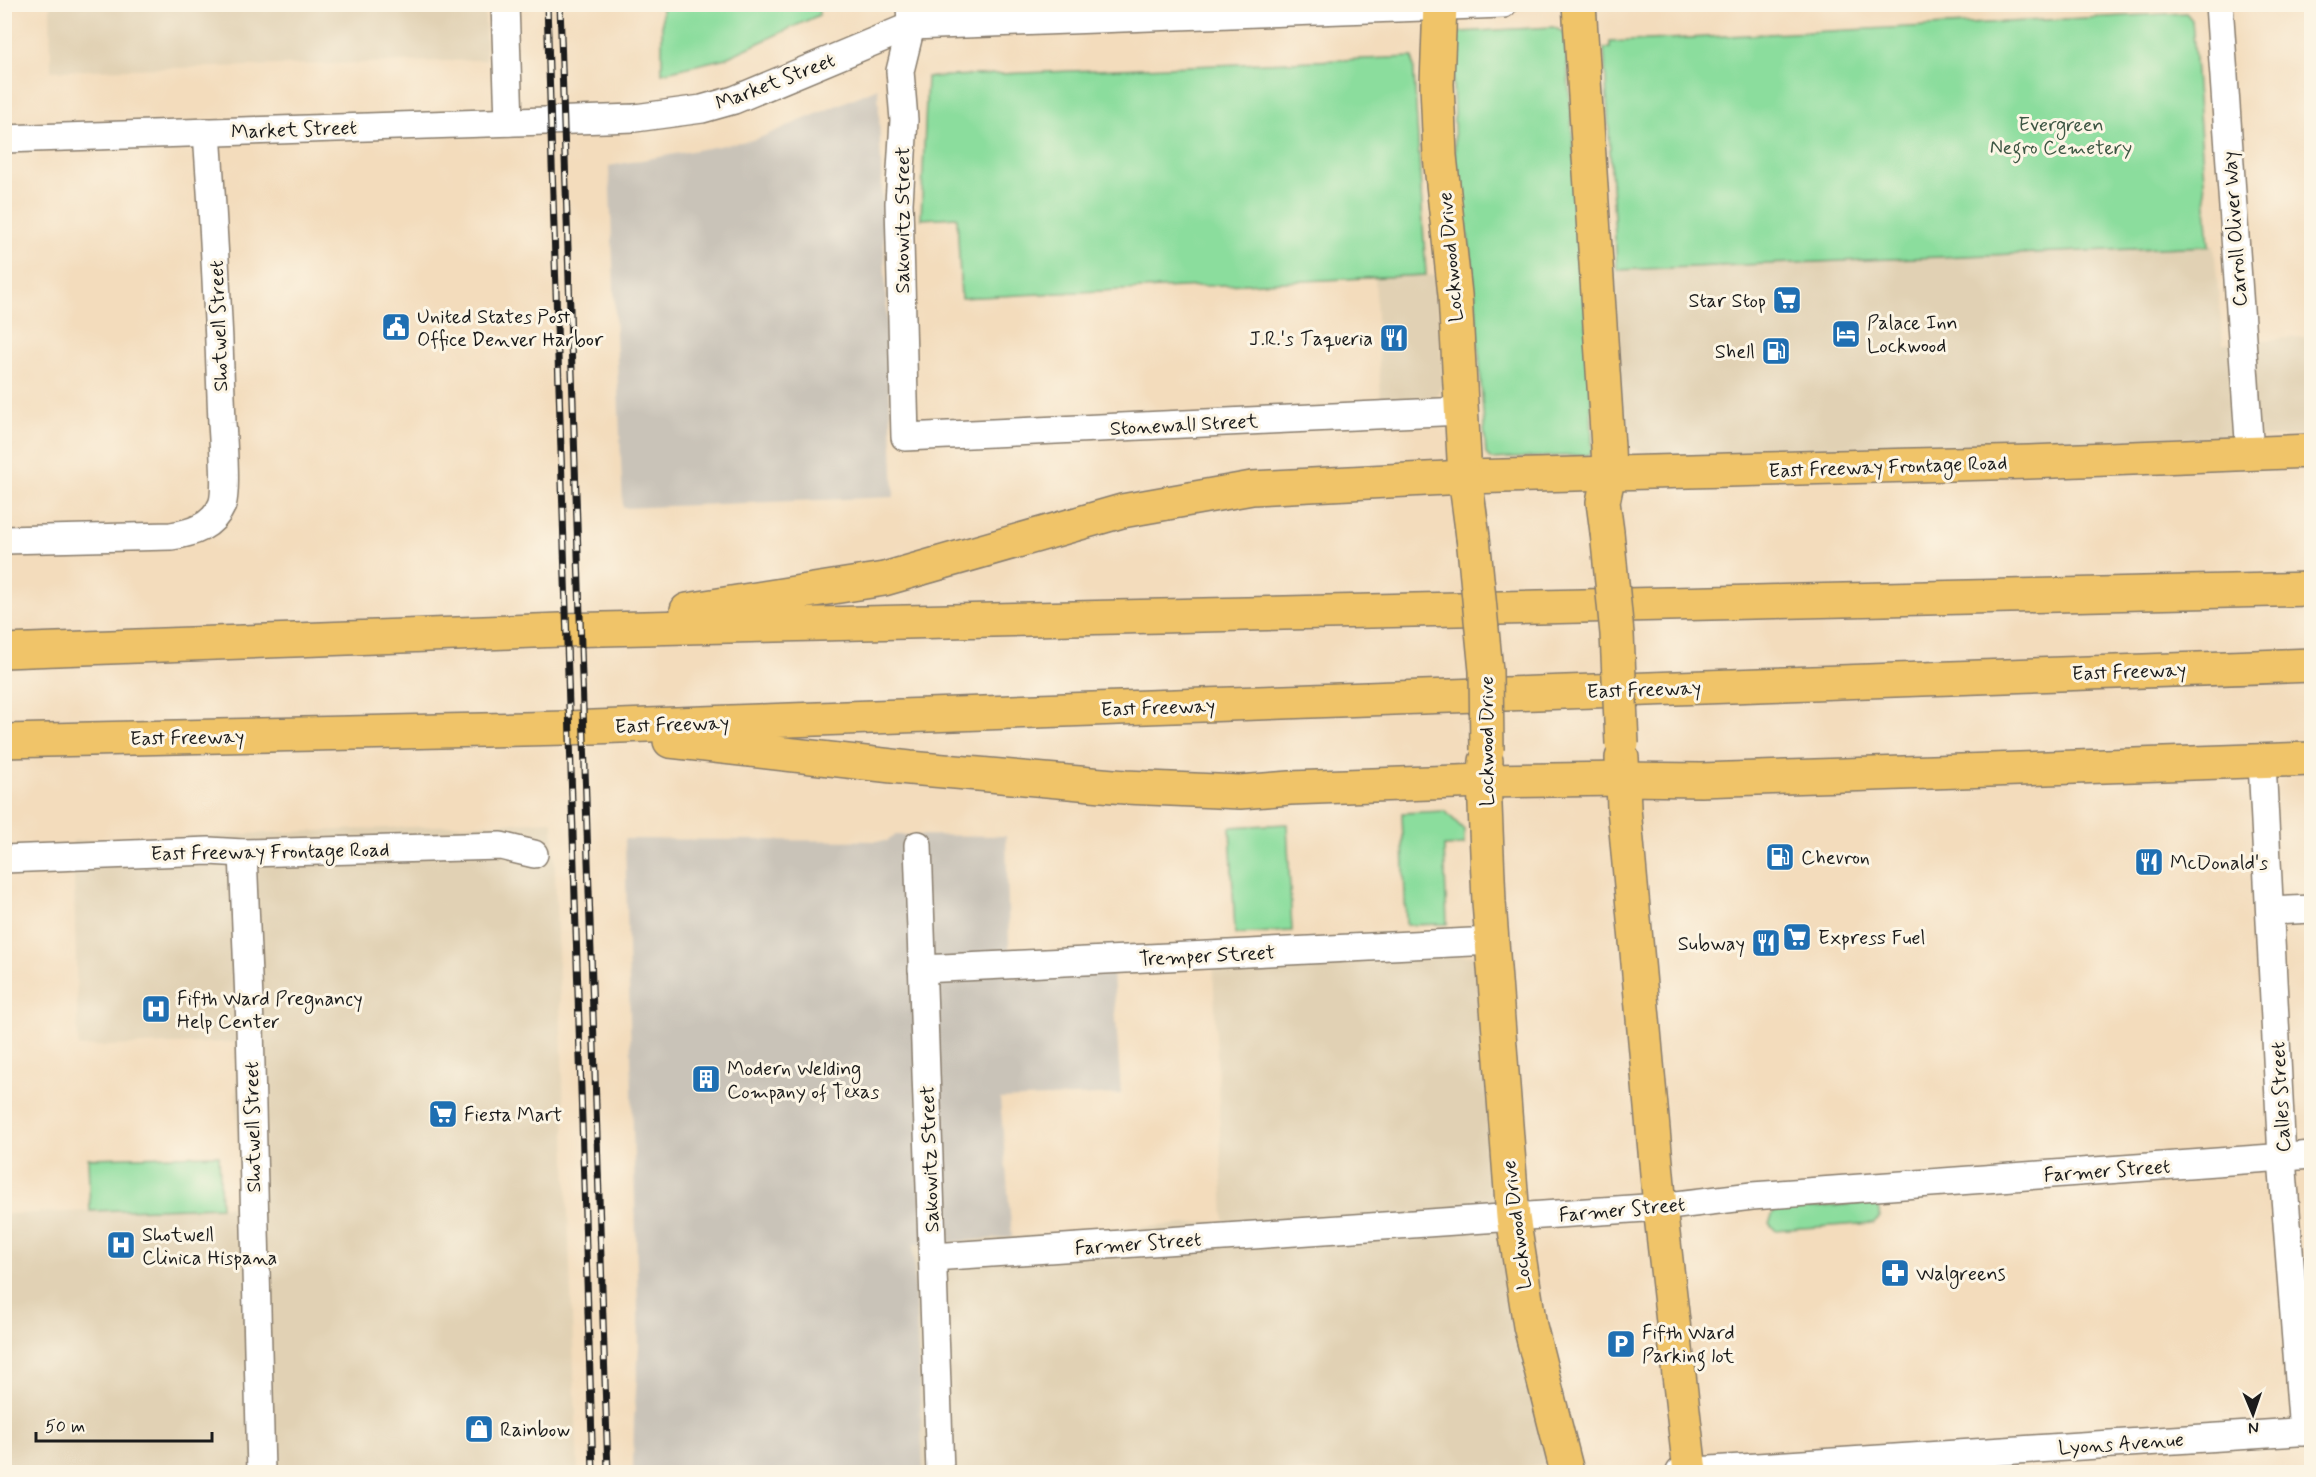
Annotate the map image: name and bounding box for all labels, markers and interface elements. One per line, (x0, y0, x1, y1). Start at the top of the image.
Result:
street label: Market Street (712, 47, 839, 118)
park label: Evergreen Negro Cemetery (1990, 112, 2132, 164)
street label: Market Street (231, 115, 358, 146)
street label: Sakowitz Street (890, 147, 917, 293)
street label: Carroll Oliver Way (2217, 150, 2254, 308)
street label: Lockwood Drive (1432, 191, 1471, 323)
street label: Shotwell Street (204, 260, 235, 392)
supermarket icon: Star Stop (1771, 284, 1803, 316)
place label: Star Stop (1688, 288, 1766, 315)
place label: United States Post Office Denver Harbor (417, 304, 604, 354)
place label: Palace Inn Lockwood (1867, 310, 1958, 360)
public building icon: United States Post Office Denver Harbor (380, 311, 412, 343)
hotel icon: Palace Inn Lockwood (1830, 318, 1862, 350)
restaurant icon: J.R.'s Taqueria (1378, 322, 1410, 354)
place label: J.R.'s Taqueria (1249, 326, 1373, 353)
fuel station icon: Shell (1760, 335, 1792, 367)
place label: Shell (1715, 339, 1755, 366)
street label: Stonewall Street (1109, 408, 1259, 443)
street label: East Freeway Frontage Road (1768, 450, 2008, 486)
street label: East Freeway (2071, 657, 2187, 688)
street label: East Freeway (1586, 675, 1702, 706)
street label: Lockwood Drive (1474, 676, 1501, 806)
street label: East Freeway (1100, 693, 1216, 724)
street label: East Freeway (614, 710, 730, 741)
street label: East Freeway (130, 724, 244, 753)
street label: East Freeway Frontage Road (150, 837, 390, 869)
fuel station icon: Chevron (1764, 841, 1796, 873)
place label: Chevron (1801, 845, 1870, 872)
restaurant icon: McDonald's (2133, 846, 2165, 878)
place label: McDonald's (2170, 850, 2268, 877)
supermarket icon: Express Fuel (1781, 921, 1813, 953)
place label: Express Fuel (1818, 925, 1925, 952)
restaurant icon: Subway (1750, 927, 1782, 959)
place label: Subway (1678, 931, 1745, 958)
street label: Tremper Street (1138, 939, 1276, 974)
place label: Fifth Ward Pregnancy Help Center (177, 986, 363, 1036)
hospital icon: Fifth Ward Pregnancy Help Center (140, 993, 172, 1025)
street label: Calles Street (2265, 1041, 2298, 1153)
place label: Modern Welding Company of Texas (727, 1056, 879, 1106)
street label: Shotwell Street (239, 1061, 268, 1193)
building icon: Modern Welding Company of Texas (690, 1063, 722, 1095)
street label: Sakowitz Street (914, 1085, 947, 1233)
supermarket icon: Fiesta Mart (427, 1098, 459, 1130)
place label: Fiesta Mart (464, 1102, 562, 1129)
street label: Farmer Street (2043, 1154, 2171, 1189)
street label: Lockwood Drive (1496, 1159, 1539, 1291)
street label: Farmer Street (1558, 1192, 1686, 1229)
place label: Shotwell Clinica Hispana (142, 1222, 277, 1272)
street label: Farmer Street (1074, 1227, 1202, 1262)
hospital icon: Shotwell Clinica Hispana (105, 1229, 137, 1261)
pharmacy icon: Walgreens (1879, 1257, 1911, 1289)
place label: Walgreens (1916, 1261, 2006, 1289)
place label: Fifth Ward Parking lot (1642, 1320, 1735, 1372)
parking icon: Fifth Ward Parking lot (1605, 1328, 1637, 1360)
north arrow (2223, 1384, 2283, 1444)
scale bar (36, 1405, 212, 1443)
shop icon: Rainbow (463, 1413, 495, 1445)
text: 50 m (45, 1415, 85, 1439)
place label: Rainbow (500, 1417, 570, 1444)
text: N (2248, 1417, 2259, 1438)
street label: Lyons Avenue (2057, 1427, 2185, 1462)

